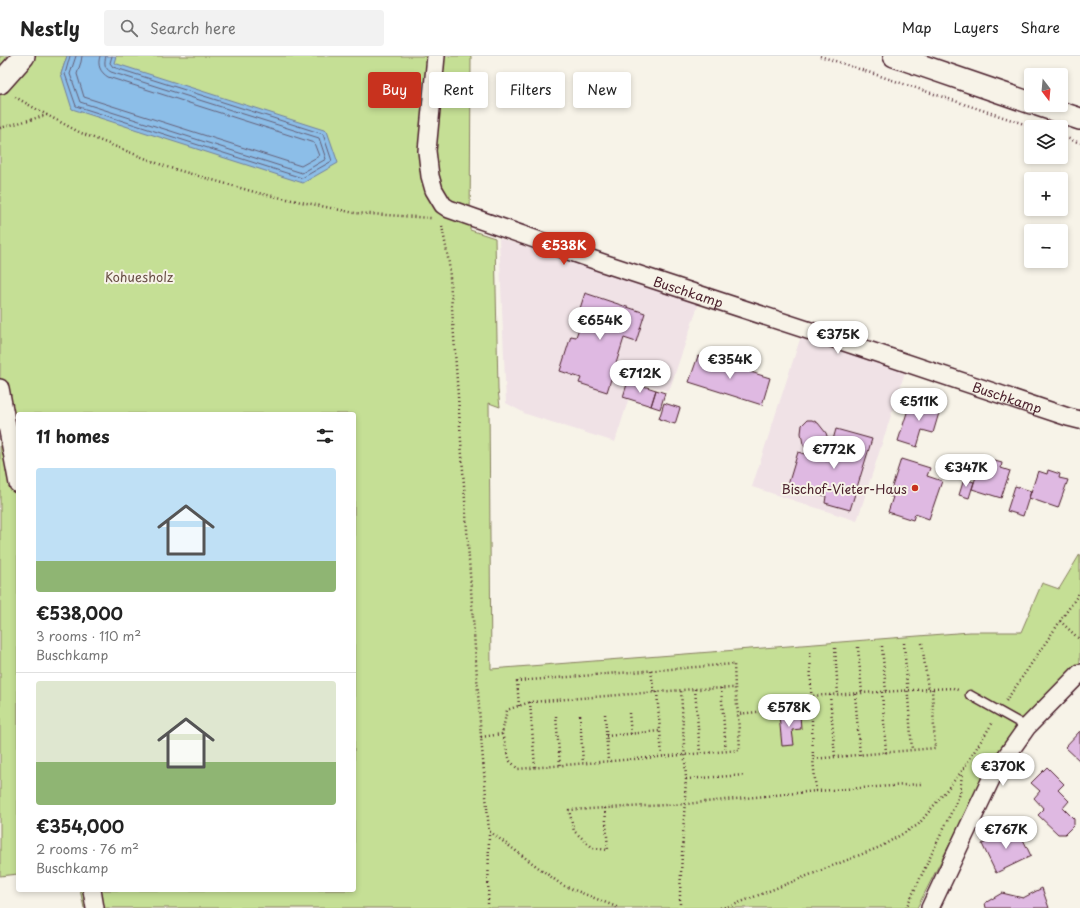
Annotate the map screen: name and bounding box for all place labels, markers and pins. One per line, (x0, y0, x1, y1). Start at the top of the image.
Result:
pin: €538K (536, 232, 592, 266)
pin: €654K (572, 307, 628, 341)
pin: €375K (810, 321, 866, 355)
pin: €354K (702, 346, 758, 380)
pin: €712K (612, 360, 668, 394)
pin: €511K (891, 388, 947, 422)
pin: €772K (806, 436, 862, 470)
pin: €347K (938, 454, 994, 488)
place label: Bischof-Vieter-Haus (781, 479, 907, 498)
marker: Bischof-Vieter-Haus (910, 483, 920, 493)
pin: €578K (761, 694, 817, 728)
pin: €370K (975, 753, 1031, 787)
pin: €767K (978, 816, 1034, 850)

